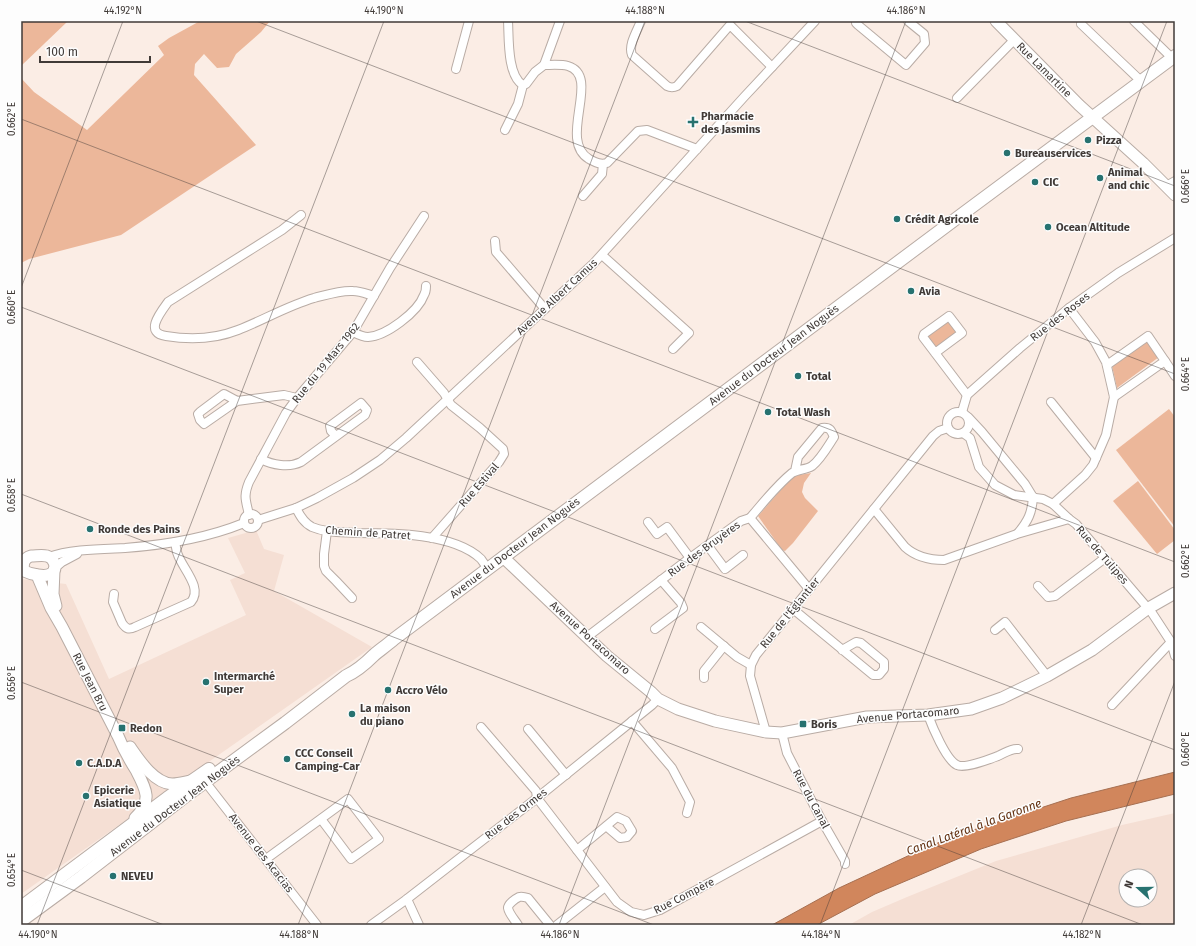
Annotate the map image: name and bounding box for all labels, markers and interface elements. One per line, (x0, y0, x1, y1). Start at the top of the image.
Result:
text: 44.192°N (104, 5, 142, 17)
text: 44.190°N (364, 5, 404, 17)
text: 44.188°N (625, 5, 665, 17)
text: 44.186°N (886, 5, 926, 17)
scale bar (40, 38, 150, 64)
street label: Rue Lamartine (1014, 40, 1074, 100)
text: 100 m (46, 45, 78, 59)
text: 0.662°E (6, 102, 18, 136)
place label: Pharmacie des Jasmins (701, 110, 761, 136)
marker: Pharmacie des Jasmins (688, 117, 698, 127)
place label: Pizza (1096, 134, 1122, 147)
marker: Pizza (1083, 135, 1093, 145)
place label: Bureauservices (1015, 147, 1092, 160)
marker: Bureauservices (1002, 148, 1012, 158)
place label: Animal and chic (1107, 166, 1150, 192)
text: 0.666°E (1180, 169, 1192, 203)
marker: Animal and chic (1095, 173, 1105, 183)
place label: CIC (1043, 176, 1060, 189)
marker: CIC (1030, 177, 1040, 187)
place label: Crédit Agricole (905, 213, 979, 226)
marker: Crédit Agricole (892, 214, 902, 224)
place label: Ocean Altitude (1056, 221, 1130, 234)
marker: Ocean Altitude (1043, 222, 1053, 232)
street label: Avenue Albert Camus (514, 256, 600, 338)
place label: Avia (918, 285, 940, 298)
marker: Avia (906, 286, 916, 296)
text: 0.660°E (6, 290, 18, 324)
street label: Rue des Roses (1028, 290, 1092, 344)
street label: Avenue du Docteur Jean Noguès (707, 302, 841, 408)
street label: Rue du 19 Mars 1962 (290, 320, 362, 406)
text: 0.664°E (1180, 357, 1192, 391)
place label: Total (806, 370, 832, 383)
marker: Total (793, 371, 803, 381)
place label: Total Wash (776, 406, 830, 419)
marker: Total Wash (763, 407, 773, 417)
street label: Rue Estival (456, 460, 502, 510)
text: 0.658°E (6, 478, 18, 512)
street label: Avenue du Docteur Jean Noguès (448, 495, 582, 601)
street label: Rue des Bruyères (665, 518, 743, 580)
place label: Ronde des Pains (98, 523, 181, 536)
street label: Rue de Tulipes (1073, 523, 1131, 587)
marker: Ronde des Pains (85, 524, 95, 534)
street label: Chemin de Patret (325, 524, 411, 542)
text: 0.662°E (1180, 544, 1192, 578)
street label: Rue de l'Églantier (757, 574, 823, 651)
street label: Avenue Portacomaro (547, 599, 633, 677)
street label: Rue Jean Bru (70, 651, 110, 713)
text: 0.656°E (6, 666, 18, 700)
place label: Intermarché Super (214, 670, 275, 696)
marker: Intermarché Super (201, 677, 211, 687)
place label: Accro Vélo (395, 684, 448, 697)
marker: Accro Vélo (383, 685, 393, 695)
place label: La maison du piano (360, 702, 411, 728)
street label: Avenue Portacomaro (856, 704, 960, 726)
marker: La maison du piano (347, 709, 357, 719)
place label: Boris (811, 718, 838, 731)
marker: Boris (798, 719, 808, 729)
place label: Redon (130, 722, 162, 735)
marker: Redon (117, 723, 127, 733)
text: 0.660°E (1180, 732, 1192, 766)
place label: CCC Conseil Camping-Car (295, 747, 360, 773)
street label: Avenue du Docteur Jean Noguès (108, 753, 242, 859)
marker: CCC Conseil Camping-Car (282, 754, 292, 764)
place label: C.A.D.A (87, 757, 122, 770)
marker: C.A.D.A (74, 758, 84, 768)
street label: Rue du Canal (790, 767, 832, 831)
place label: Epicerie Asiatique (93, 784, 141, 810)
street label: Rue des Ormes (482, 786, 550, 842)
marker: Epicerie Asiatique (81, 791, 91, 801)
water label: Canal Latéral à la Garonne (905, 796, 1043, 858)
street label: Avenue des Acacias (226, 811, 296, 895)
text: 0.654°E (6, 853, 18, 887)
north arrow (1118, 868, 1158, 908)
place label: NEVEU (121, 870, 153, 883)
marker: NEVEU (108, 871, 118, 881)
street label: Rue Compère (652, 875, 716, 917)
text: N (1122, 879, 1137, 890)
text: 44.190°N (18, 929, 58, 941)
text: 44.188°N (279, 929, 319, 941)
text: 44.186°N (540, 929, 580, 941)
text: 44.184°N (801, 929, 841, 941)
text: 44.182°N (1063, 929, 1101, 941)

